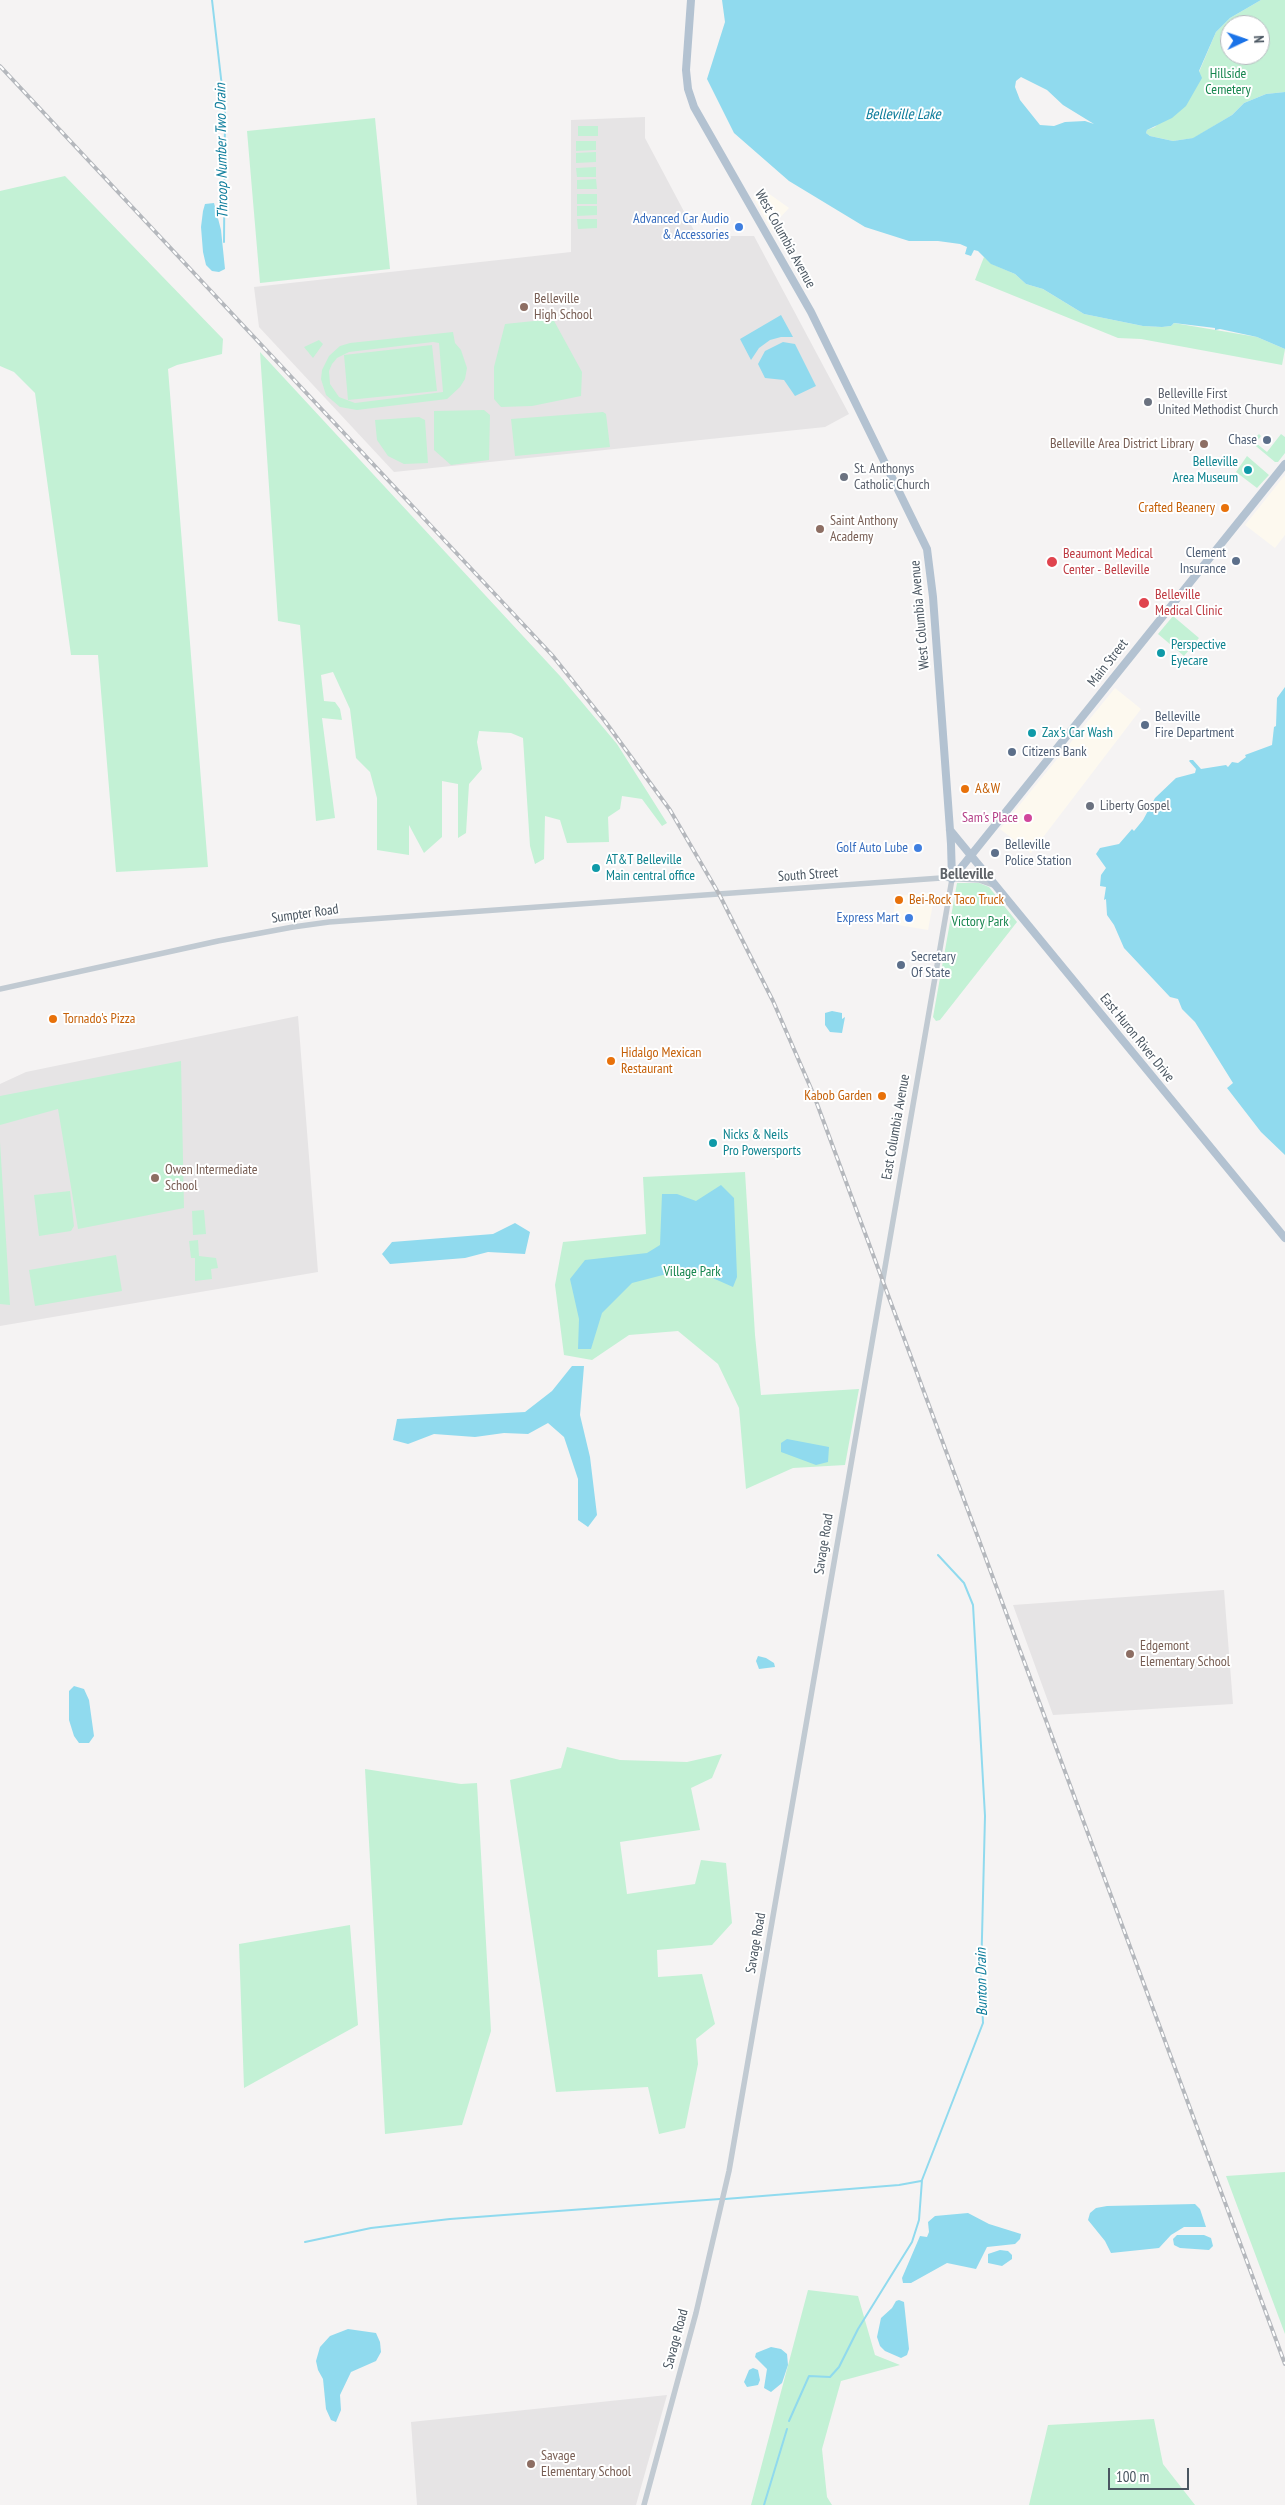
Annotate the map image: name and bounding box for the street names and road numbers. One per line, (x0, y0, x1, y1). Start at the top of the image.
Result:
street label: West Columbia Avenue (751, 187, 819, 291)
street label: West Columbia Avenue (907, 560, 933, 670)
street label: Main Street (1084, 636, 1132, 690)
street label: South Street (777, 865, 839, 885)
street label: Sumpter Road (270, 901, 340, 927)
street label: East Huron River Drive (1096, 990, 1178, 1086)
street label: East Columbia Avenue (878, 1073, 914, 1181)
street label: Savage Road (811, 1512, 837, 1576)
street label: Savage Road (742, 1911, 770, 1975)
street label: Savage Road (660, 2307, 692, 2371)

